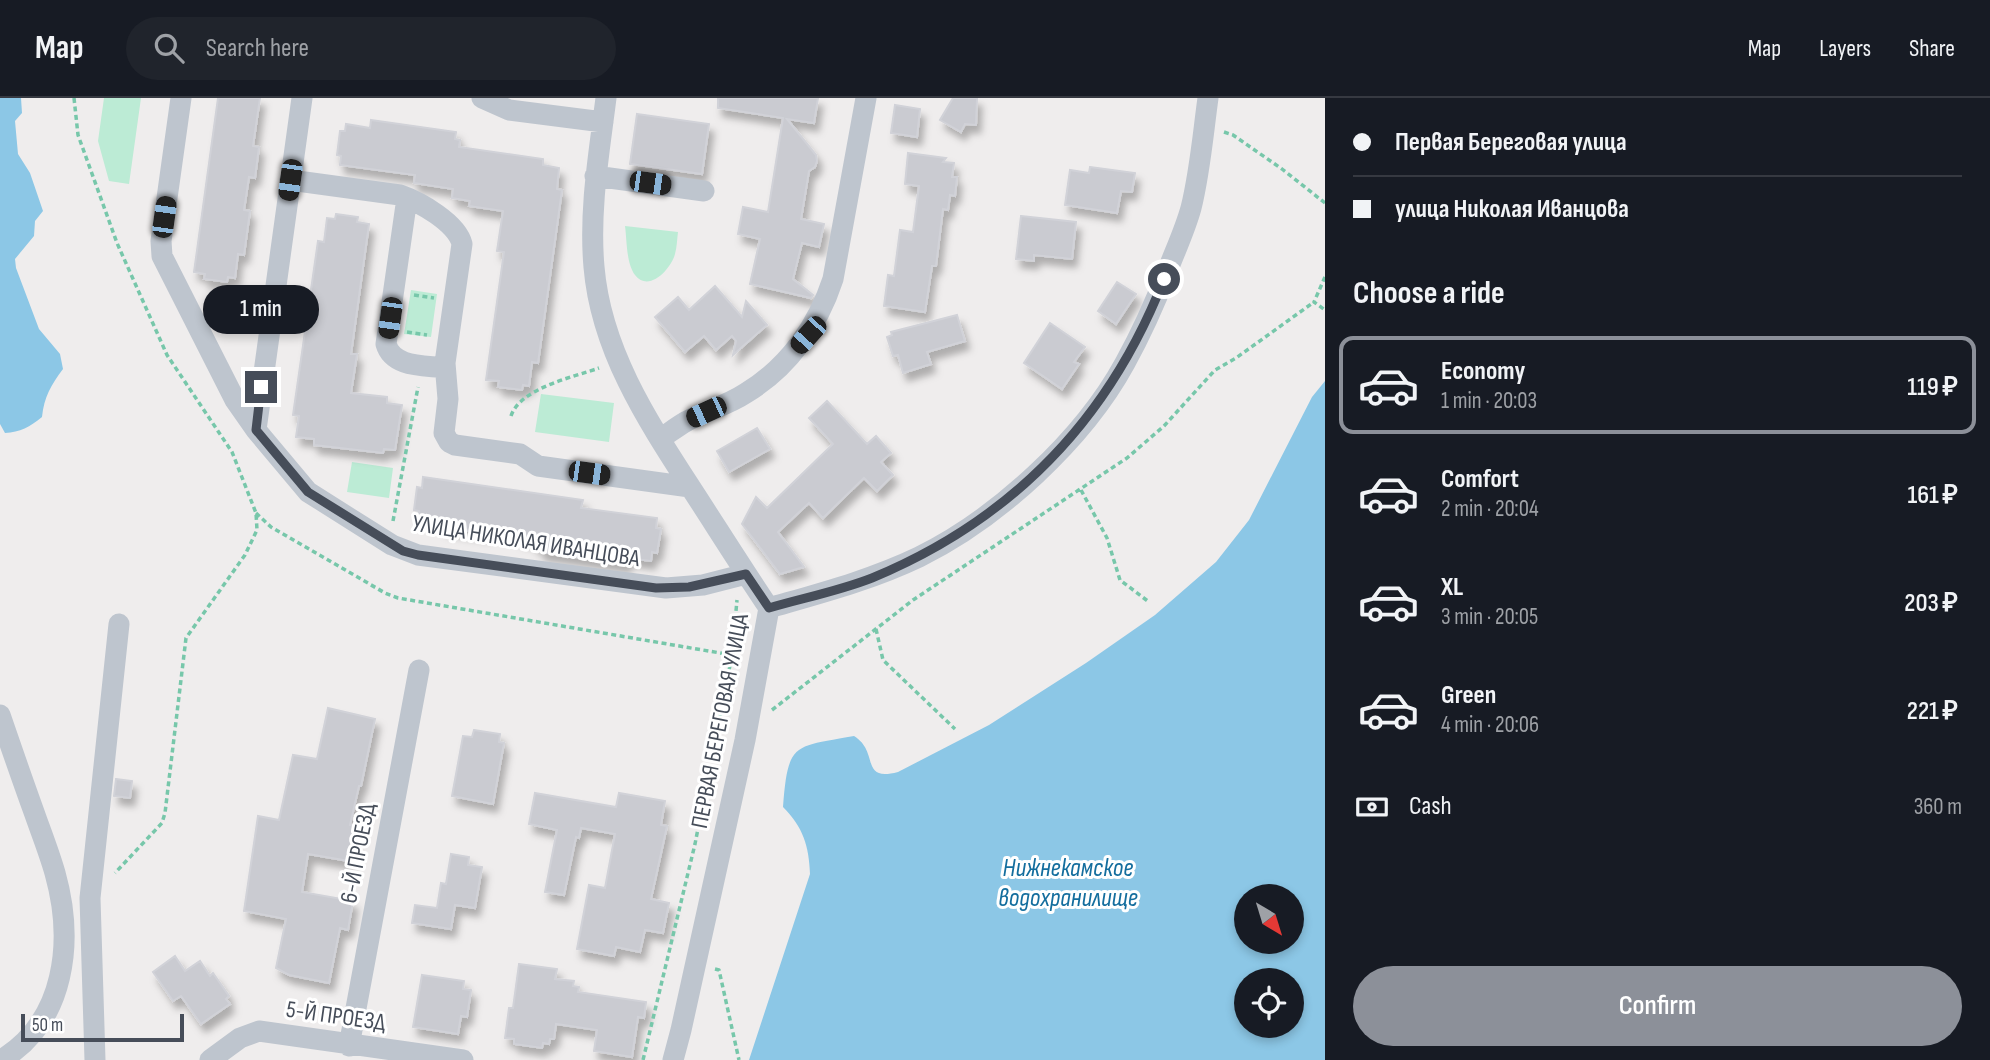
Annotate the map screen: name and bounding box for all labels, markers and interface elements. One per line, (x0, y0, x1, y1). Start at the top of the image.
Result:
search box (126, 17, 616, 80)
text: Map (35, 28, 84, 68)
icon: search (150, 29, 188, 67)
text: Search here (206, 33, 309, 64)
text: Map (1748, 34, 1781, 63)
text: Layers (1819, 34, 1871, 63)
text: Share (1909, 34, 1955, 63)
text: Первая Береговая улица (1395, 127, 1627, 158)
car (277, 158, 304, 202)
car (628, 170, 673, 196)
text: улица Николая Иванцова (1395, 194, 1629, 225)
car (151, 195, 178, 239)
route start (1148, 263, 1180, 295)
text: Choose a ride (1353, 274, 1505, 313)
callout: 1 min (203, 286, 319, 334)
text: 1 min (240, 295, 282, 323)
car (377, 296, 404, 340)
car (787, 312, 830, 358)
icon: car (1357, 354, 1420, 417)
text: Economy (1441, 356, 1525, 387)
route end (245, 371, 277, 403)
text: 119 ₽ (1907, 372, 1958, 403)
text: 1 min · 20:03 (1441, 387, 1537, 415)
car (683, 394, 730, 430)
car (567, 460, 612, 486)
icon: car (1357, 462, 1420, 525)
text: Comfort (1441, 464, 1519, 495)
text: 161 ₽ (1907, 480, 1958, 511)
text: 2 min · 20:04 (1441, 495, 1539, 523)
street label: УЛИЦА НИКОЛАЯ ИВАНЦОВА (410, 509, 643, 573)
icon: car (1357, 570, 1420, 633)
text: XL (1441, 572, 1463, 603)
text: 203 ₽ (1904, 588, 1958, 619)
text: 3 min · 20:05 (1441, 603, 1538, 631)
street label: ПЕРВАЯ БЕРЕГОВАЯ УЛИЦА (685, 611, 755, 831)
icon: car (1357, 678, 1420, 741)
text: Green (1441, 680, 1496, 711)
text: 221 ₽ (1907, 696, 1958, 727)
text: 4 min · 20:06 (1441, 711, 1539, 739)
icon: cash (1353, 788, 1391, 826)
text: Cash (1409, 791, 1452, 822)
text: 360 m (1914, 793, 1962, 821)
street label: 6-Й ПРОЕЗД (334, 800, 382, 906)
water label: Нижнекамское водохранилище (998, 853, 1138, 914)
north arrow (1234, 884, 1304, 954)
map controls (1234, 884, 1304, 1038)
button: Confirm (1353, 966, 1962, 1046)
button: locate (1234, 968, 1304, 1038)
street label: 5-Й ПРОЕЗД (284, 995, 388, 1037)
scale bar (21, 1011, 184, 1043)
text: 50 m (32, 1014, 63, 1037)

